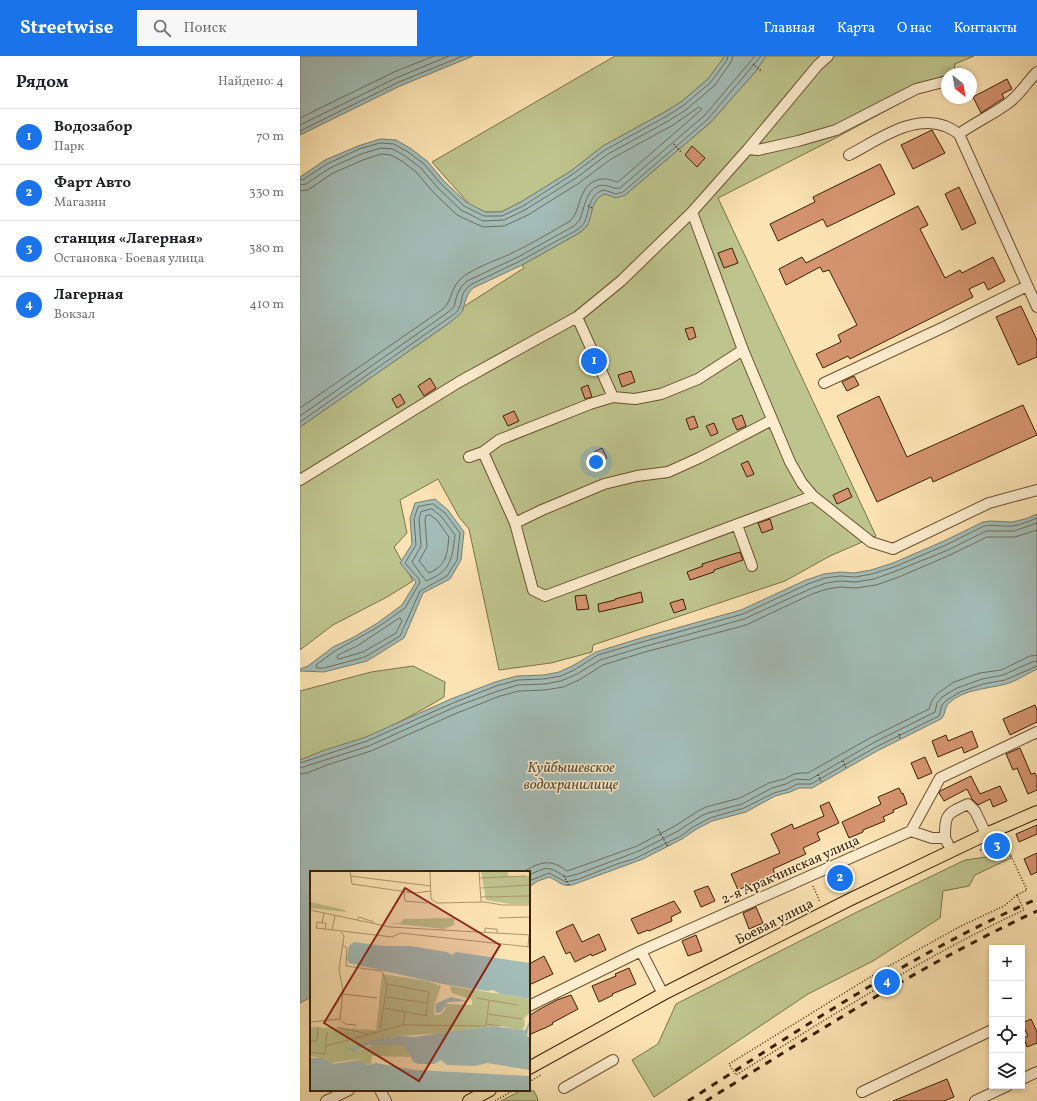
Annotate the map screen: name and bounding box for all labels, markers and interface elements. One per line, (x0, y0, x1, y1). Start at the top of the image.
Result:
search box (137, 10, 417, 46)
text: Streetwise (20, 15, 113, 41)
icon: search (151, 17, 173, 39)
text: Поиск (183, 18, 226, 39)
text: Главная (764, 19, 815, 38)
text: Карта (837, 19, 875, 38)
text: О нас (897, 19, 932, 38)
text: Контакты (954, 19, 1017, 38)
north arrow (941, 68, 977, 104)
text: Рядом (16, 71, 69, 94)
text: Найдено: 4 (218, 73, 284, 91)
text: Водозабор (54, 117, 132, 138)
text: 1 (26, 128, 32, 146)
text: 70 m (256, 128, 284, 146)
text: Парк (54, 138, 84, 156)
text: Фарт Авто (54, 173, 131, 194)
text: 2 (26, 184, 32, 202)
text: 330 m (249, 184, 284, 202)
text: Магазин (54, 194, 106, 212)
text: станция «Лагерная» (54, 229, 203, 250)
text: 3 (26, 240, 32, 258)
text: 380 m (249, 240, 284, 258)
text: Остановка · Боевая улица (54, 250, 204, 268)
text: Лагерная (54, 285, 123, 306)
text: 4 (25, 296, 33, 314)
text: 410 m (249, 296, 284, 314)
text: Вокзал (54, 306, 95, 324)
pin: 1 (581, 346, 607, 376)
your location (586, 452, 606, 472)
water label: Куйбышевское водохранилище (524, 758, 619, 796)
street label: 2-я Аракчинская улица (718, 831, 862, 907)
pin: 3 (984, 831, 1010, 861)
pin: 2 (827, 863, 853, 893)
inset map (310, 871, 530, 1091)
street label: Боевая улица (732, 894, 817, 950)
map controls (989, 945, 1025, 1089)
button: + (989, 945, 1025, 981)
pin: 4 (874, 967, 900, 997)
button: − (989, 981, 1025, 1017)
button: locate (989, 1017, 1025, 1053)
button: layers (989, 1053, 1025, 1089)

